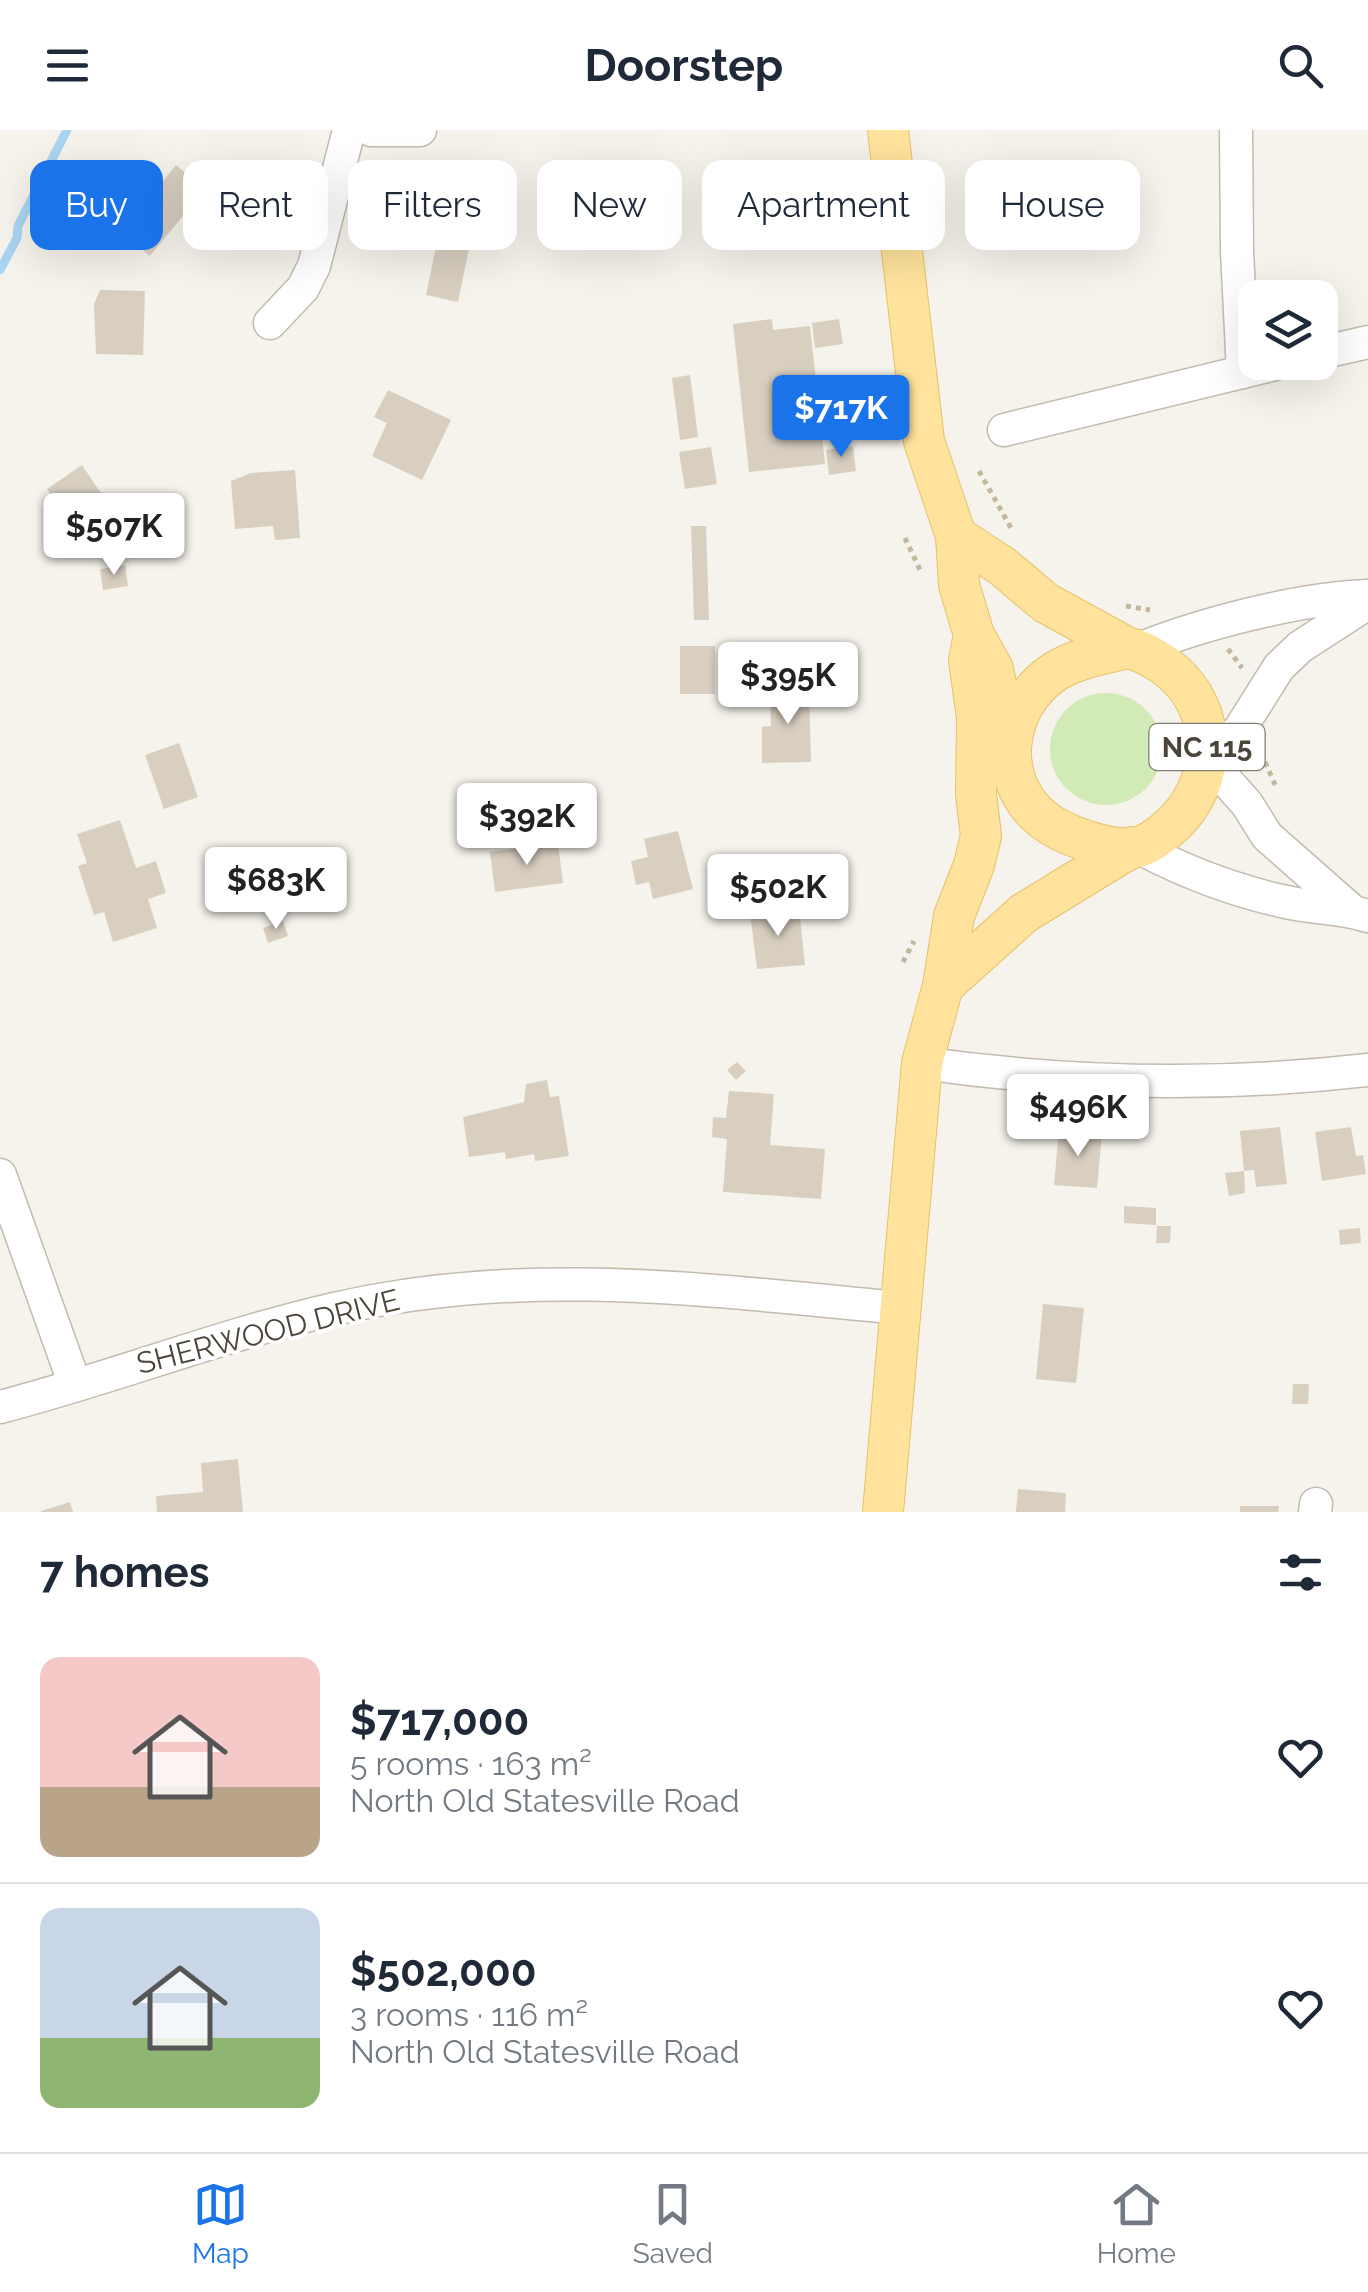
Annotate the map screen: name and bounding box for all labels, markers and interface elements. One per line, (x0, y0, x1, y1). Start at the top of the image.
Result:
icon: menu (40, 38, 95, 93)
icon: search (1273, 38, 1328, 93)
text: Doorstep (585, 39, 783, 92)
chip: Buy (30, 160, 163, 250)
chip: Rent (183, 160, 328, 250)
chip: Filters (348, 160, 517, 250)
chip: New (537, 160, 682, 250)
chip: Apartment (702, 160, 945, 250)
chip: House (965, 160, 1140, 250)
map controls (1238, 280, 1338, 380)
button: layers (1238, 280, 1338, 380)
pin: $717K (771, 375, 911, 460)
text: $717K (794, 389, 888, 426)
pin: $507K (44, 493, 184, 578)
text: $507K (65, 507, 163, 544)
pin: $395K (718, 642, 858, 727)
text: $395K (740, 656, 836, 693)
road number: NC 115 (1150, 724, 1264, 770)
pin: $392K (457, 783, 597, 868)
text: $392K (479, 797, 575, 834)
pin: $683K (206, 847, 346, 932)
pin: $502K (708, 854, 848, 939)
text: $683K (227, 861, 325, 898)
text: $502K (729, 868, 827, 905)
pin: $496K (1008, 1074, 1148, 1159)
text: $496K (1029, 1088, 1127, 1125)
street label: SHERWOOD DRIVE (133, 1282, 403, 1381)
icon: filters (1273, 1545, 1328, 1600)
text: 7 homes (40, 1548, 209, 1597)
text: $717,000 (350, 1696, 529, 1745)
icon: home (120, 1697, 240, 1817)
icon: heart (1273, 1730, 1328, 1785)
text: 5 rooms · 163 m² (350, 1745, 592, 1782)
text: North Old Statesville Road (350, 1782, 740, 1819)
text: $502,000 (350, 1947, 536, 1996)
icon: home (120, 1948, 240, 2068)
icon: heart (1273, 1981, 1328, 2036)
text: 3 rooms · 116 m² (350, 1996, 588, 2033)
text: North Old Statesville Road (350, 2033, 740, 2070)
tab: Map (192, 2177, 249, 2270)
tab: Saved (633, 2177, 713, 2270)
tab: Home (1097, 2177, 1176, 2270)

